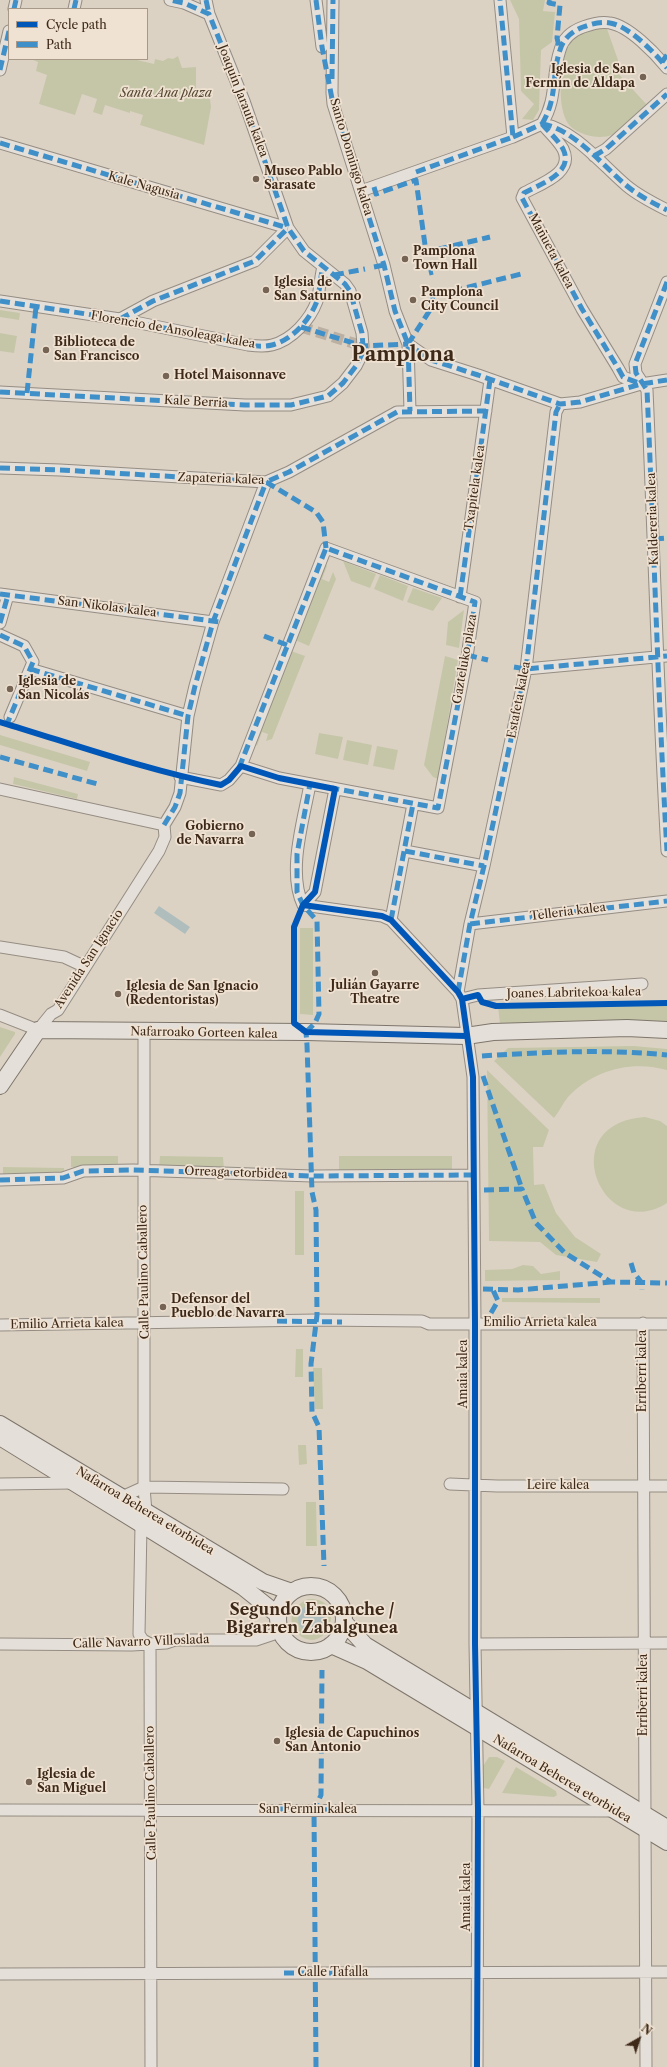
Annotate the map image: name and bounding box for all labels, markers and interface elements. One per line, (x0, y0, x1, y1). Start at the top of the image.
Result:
legend (8, 8, 148, 60)
text: Cycle path (46, 17, 107, 32)
text: Path (46, 37, 72, 52)
street label: Joaquín Jarauta kalea (215, 43, 271, 159)
place label: Iglesia de San Fermín de Aldapa (525, 63, 635, 91)
marker: Iglesia de San Fermín de Aldapa (638, 72, 648, 82)
park label: Santa Ana plaza (120, 87, 212, 101)
street label: Santo Domingo kalea (326, 97, 376, 217)
place label: Museo Pablo Sarasate (264, 165, 342, 193)
street label: Kale Nagusia (106, 169, 182, 203)
marker: Museo Pablo Sarasate (251, 174, 261, 184)
street label: Mañueta kalea (525, 211, 577, 291)
place label: Pamplona Town Hall (413, 245, 477, 273)
marker: Pamplona Town Hall (400, 254, 410, 264)
place label: Iglesia de San Saturnino (274, 276, 361, 304)
marker: Iglesia de San Saturnino (261, 285, 271, 295)
place label: Pamplona City Council (421, 286, 499, 314)
marker: Pamplona City Council (408, 295, 418, 305)
street label: Florencio de Ansoleaga kalea (90, 308, 256, 352)
place label: Biblioteca de San Francisco (54, 336, 139, 364)
district label: Pamplona (351, 343, 455, 367)
marker: Biblioteca de San Francisco (41, 345, 51, 355)
place label: Hotel Maisonnave (174, 369, 286, 383)
marker: Hotel Maisonnave (161, 371, 171, 381)
street label: Kale Berria (163, 393, 229, 411)
street label: Txapitela kalea (462, 444, 488, 532)
street label: Zapateria kalea (177, 470, 265, 488)
street label: Kaldereria kalea (644, 472, 662, 566)
street label: San Nikolas kalea (57, 594, 157, 620)
street label: Gazteluko plaza (450, 613, 480, 705)
street label: Estafeta kalea (504, 660, 534, 740)
place label: Iglesia de San Nicolás (18, 675, 89, 703)
marker: Iglesia de San Nicolás (5, 684, 15, 694)
place label: Gobierno de Navarra (176, 820, 244, 848)
marker: Gobierno de Navarra (247, 829, 257, 839)
street label: Telleria kalea (529, 900, 607, 924)
street label: Avenida San Ignacio (52, 907, 126, 1011)
marker: Julián Gayarre Theatre (370, 968, 380, 978)
place label: Julián Gayarre Theatre (331, 979, 419, 1007)
place label: Iglesia de San Ignacio (Redentoristas) (126, 980, 258, 1008)
street label: Joanes Labritekoa kalea (507, 985, 641, 1001)
marker: Iglesia de San Ignacio (Redentoristas) (113, 989, 123, 999)
street label: Nafarroako Gorteen kalea (130, 1025, 278, 1041)
street label: Orreaga etorbidea (184, 1164, 288, 1182)
street label: Calle Paulino Caballero (136, 1205, 152, 1339)
place label: Defensor del Pueblo de Navarra (171, 1293, 285, 1321)
marker: Defensor del Pueblo de Navarra (158, 1302, 168, 1312)
street label: Emilio Arrieta kalea (10, 1316, 124, 1332)
street label: Emilio Arrieta kalea (483, 1316, 597, 1330)
street label: Erriberri kalea (636, 1330, 650, 1412)
street label: Amaia kalea (457, 1339, 471, 1409)
street label: Nafarroa Beherea etorbidea (73, 1464, 217, 1558)
street label: Leire kalea (527, 1479, 589, 1493)
district label: Segundo Ensanche / Bigarren Zabalgunea (226, 1600, 398, 1638)
street label: Calle Navarro Villoslada (72, 1632, 210, 1652)
street label: Erriberri kalea (637, 1654, 651, 1736)
street label: Calle Paulino Caballero (143, 1726, 159, 1860)
place label: Iglesia de Capuchinos San Antonio (285, 1727, 419, 1755)
street label: Nafarroa Beherea etorbidea (490, 1732, 634, 1826)
marker: Iglesia de Capuchinos San Antonio (272, 1736, 282, 1746)
place label: Iglesia de San Miguel (37, 1768, 106, 1796)
marker: Iglesia de San Miguel (24, 1777, 34, 1787)
street label: San Fermin kalea (259, 1803, 357, 1817)
street label: Amaia kalea (460, 1862, 474, 1932)
street label: Calle Tafalla (298, 1966, 368, 1980)
north arrow (619, 2019, 659, 2059)
text: N (638, 2021, 655, 2038)

